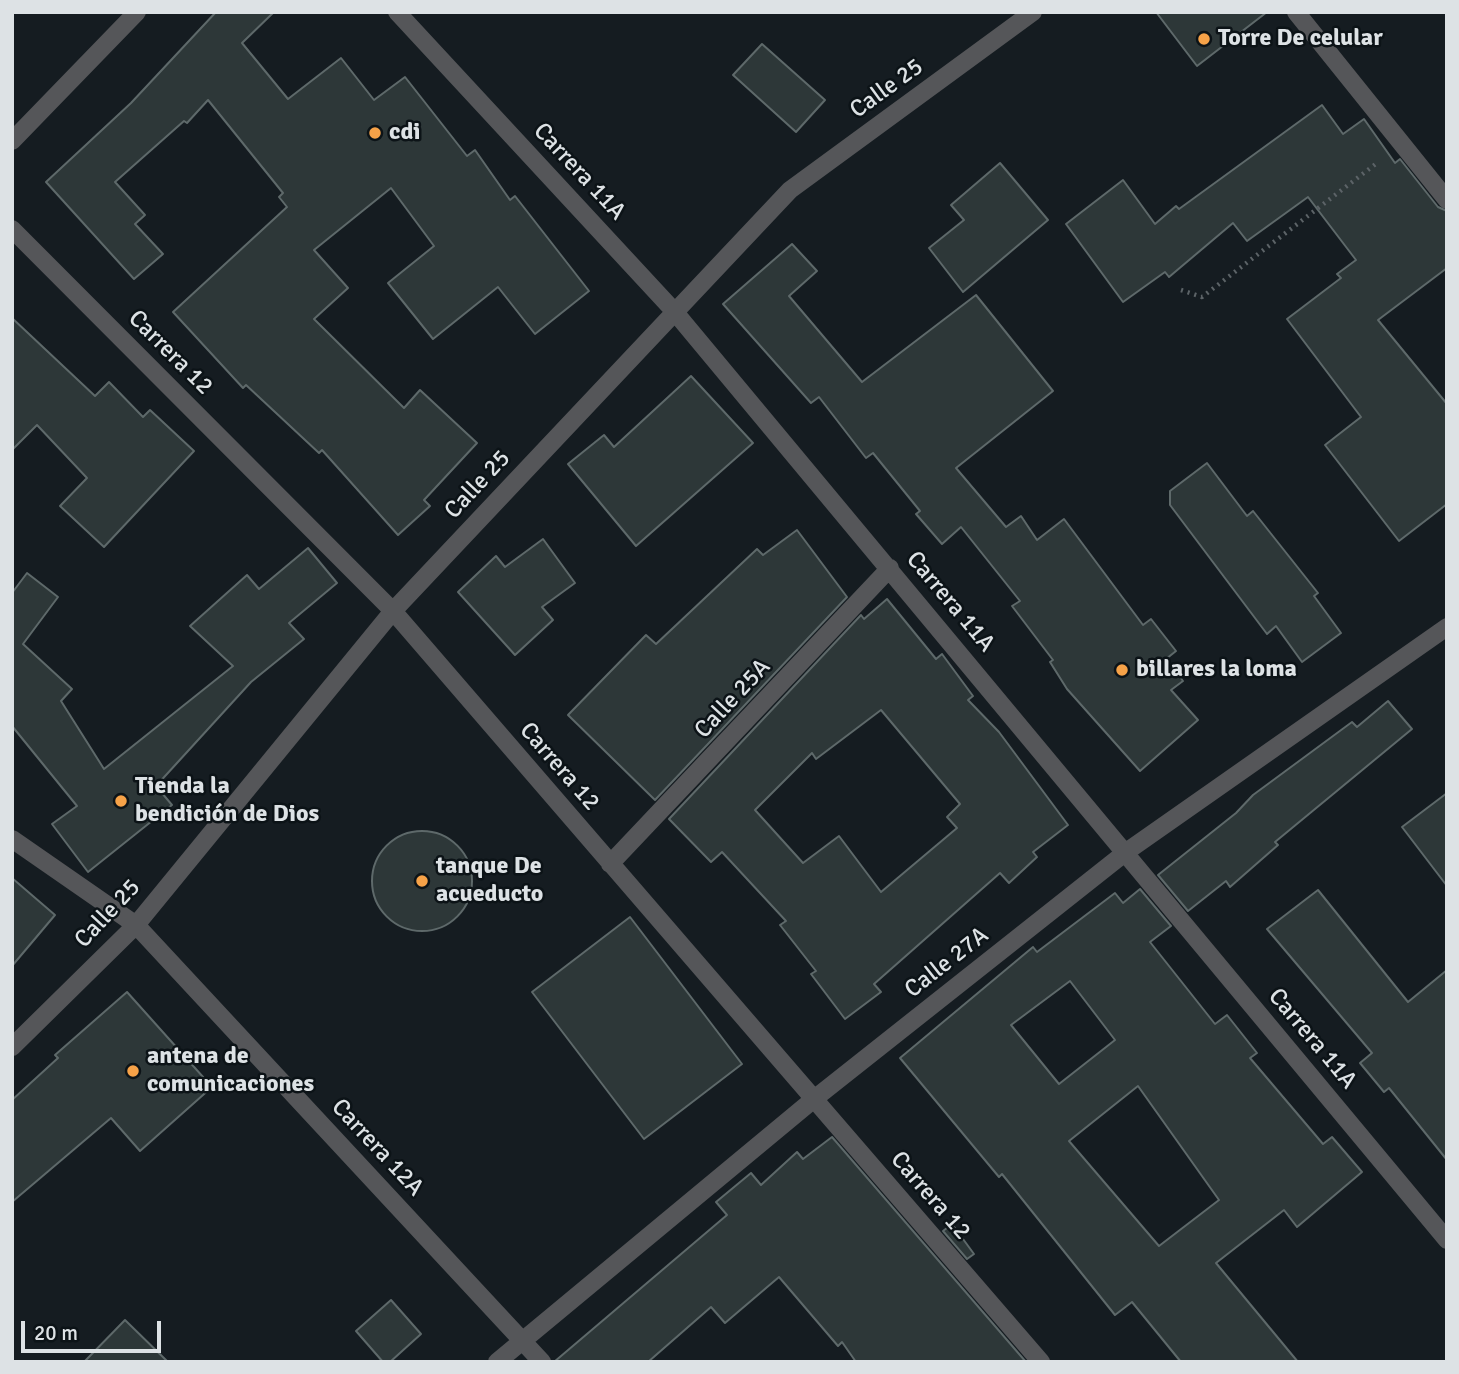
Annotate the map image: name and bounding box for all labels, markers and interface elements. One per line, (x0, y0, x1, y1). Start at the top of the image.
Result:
place label: Torre De celular (1218, 25, 1383, 53)
marker: Torre De celular (1196, 31, 1212, 47)
street label: Calle 25 (845, 53, 929, 125)
street label: Carrera 11A (527, 117, 631, 227)
place label: cdi (389, 119, 420, 147)
marker: cdi (367, 125, 383, 141)
street label: Carrera 12 (122, 305, 218, 401)
street label: Calle 25 (439, 445, 517, 525)
street label: Carrera 11A (900, 546, 1000, 658)
street label: Calle 25A (689, 653, 777, 745)
place label: billares la loma (1136, 656, 1297, 684)
marker: billares la loma (1114, 662, 1130, 678)
street label: Carrera 12 (513, 717, 605, 817)
place label: Tienda la bendición de Dios (135, 773, 319, 829)
marker: Tienda la bendición de Dios (113, 793, 129, 809)
place label: tanque De acueducto (436, 853, 543, 909)
marker: tanque De acueducto (414, 873, 430, 889)
street label: Calle 25 (69, 874, 147, 954)
street label: Calle 27A (900, 921, 994, 1005)
street label: Carrera 11A (1262, 983, 1362, 1095)
place label: antena de comunicaciones (147, 1043, 314, 1099)
marker: antena de comunicaciones (125, 1063, 141, 1079)
street label: Carrera 12A (325, 1093, 429, 1203)
street label: Carrera 12 (884, 1146, 976, 1246)
scale bar (24, 1308, 164, 1352)
text: 20 m (34, 1320, 78, 1346)

